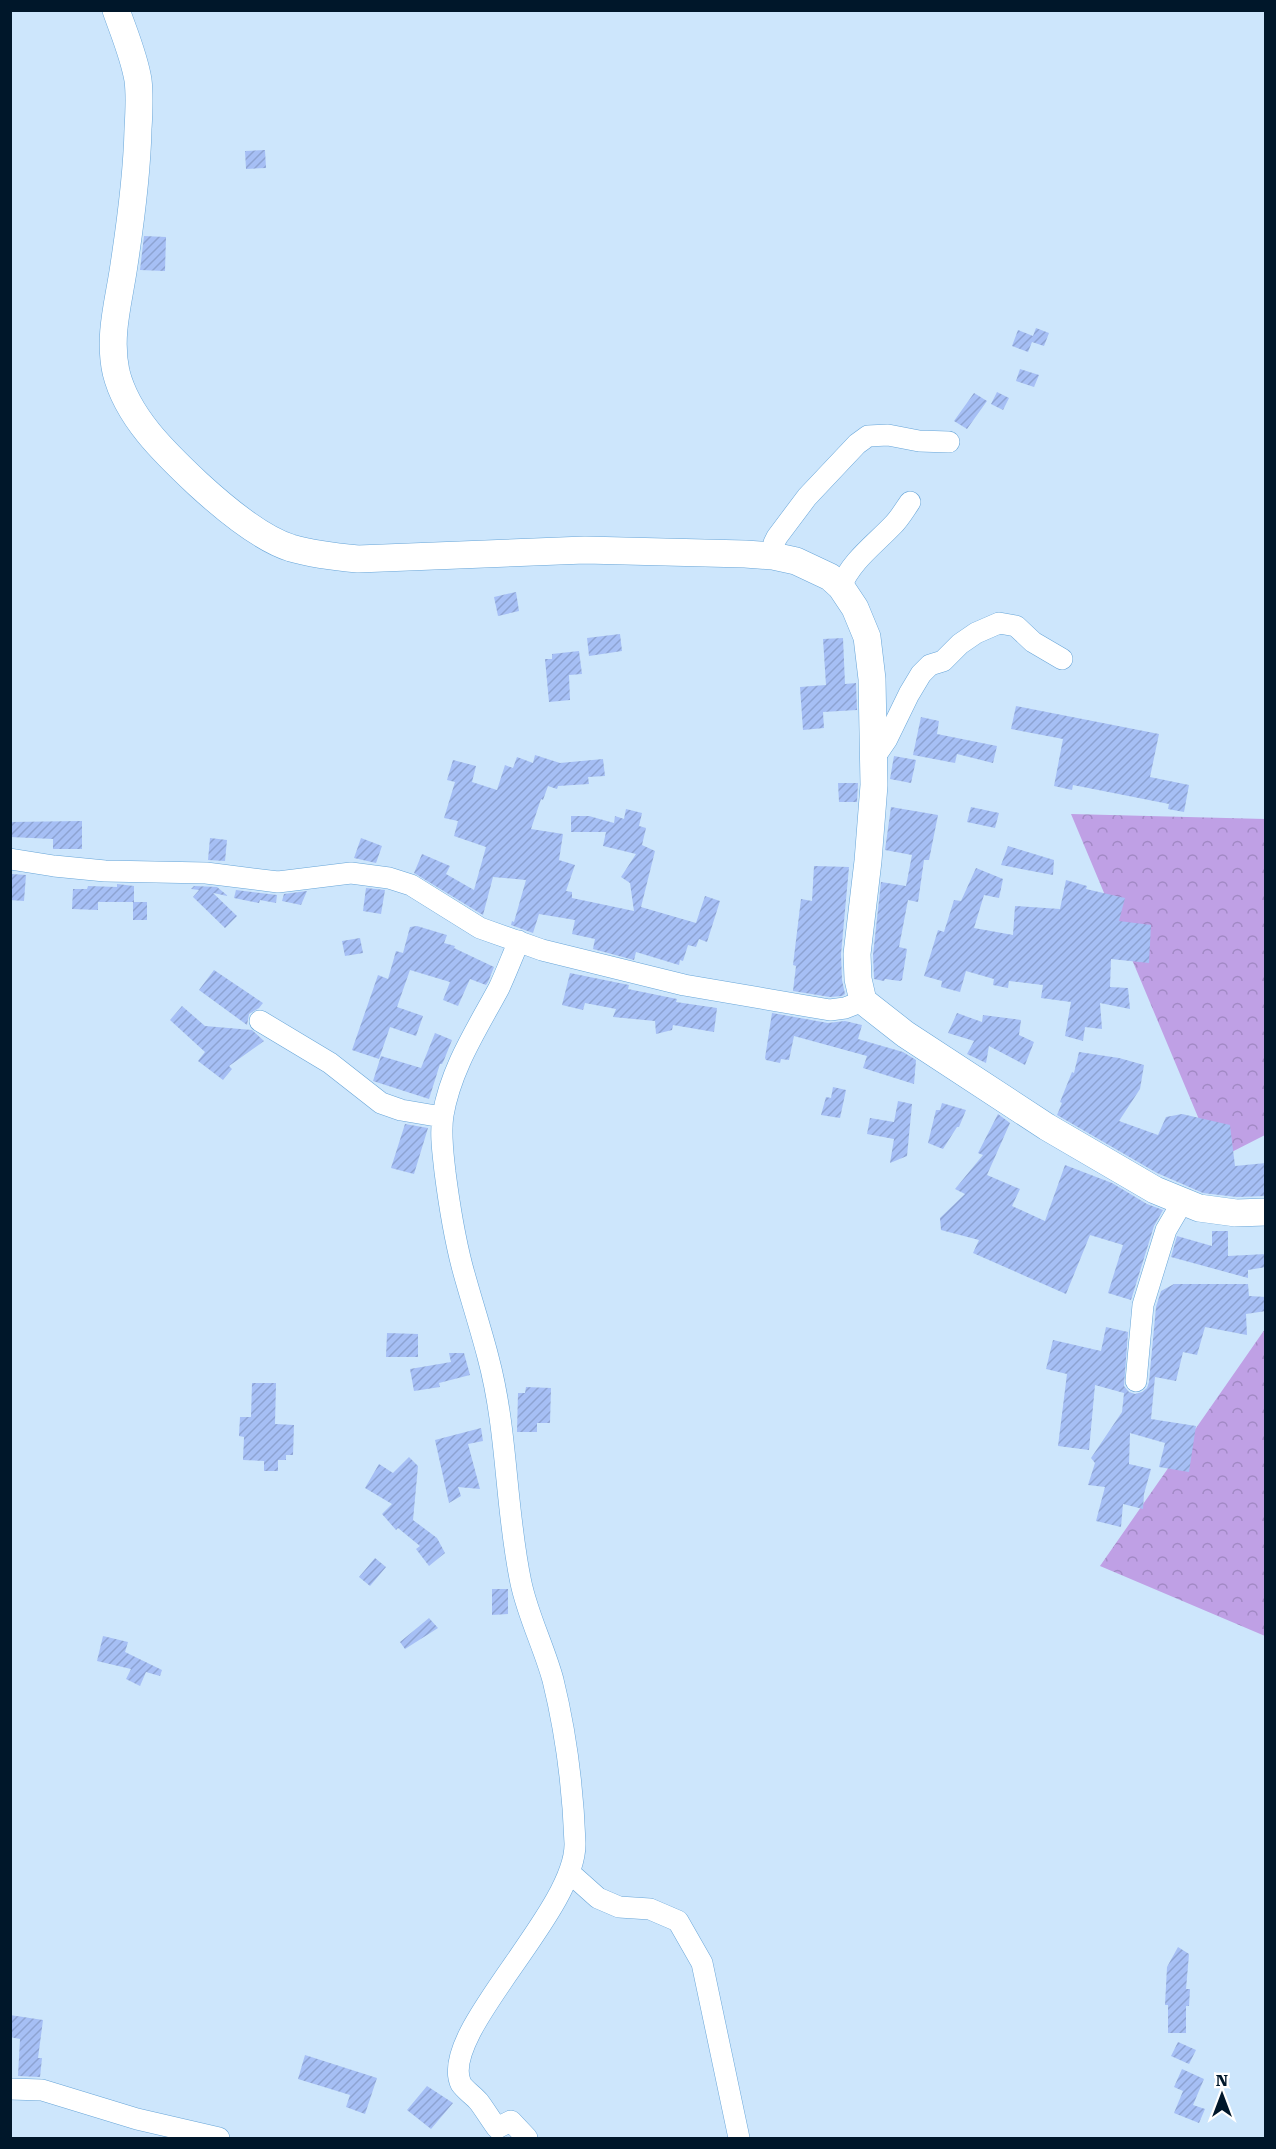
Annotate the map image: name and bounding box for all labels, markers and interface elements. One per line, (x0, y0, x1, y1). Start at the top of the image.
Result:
north arrow (1192, 2065, 1252, 2125)
text: N (1216, 2071, 1228, 2090)

